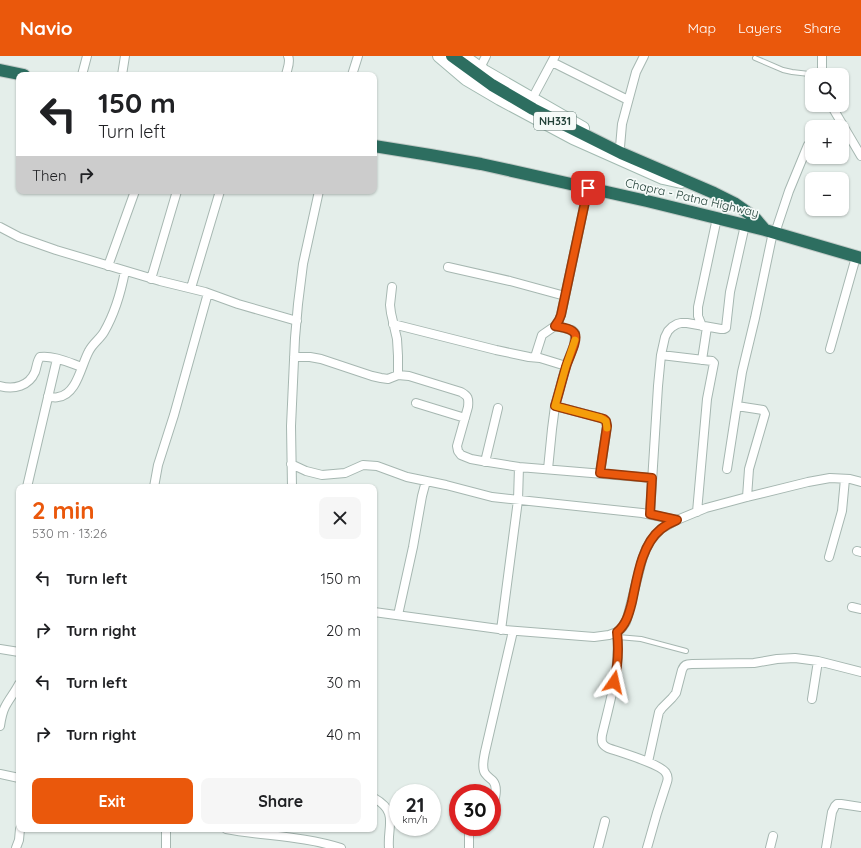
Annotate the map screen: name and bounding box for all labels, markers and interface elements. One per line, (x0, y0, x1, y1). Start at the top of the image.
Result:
text: Navio (20, 16, 73, 40)
text: Map (687, 19, 716, 37)
text: Layers (738, 19, 782, 37)
text: Share (804, 19, 841, 37)
map controls (805, 68, 849, 216)
button: search (805, 68, 849, 112)
text: 150 m (98, 85, 176, 120)
icon: left (32, 88, 84, 140)
road number: NH331 (534, 112, 576, 130)
text: Turn left (98, 120, 166, 143)
button: + (805, 120, 849, 164)
icon: right (75, 164, 97, 186)
text: Then (32, 166, 67, 185)
pin (571, 171, 605, 205)
button: − (805, 172, 849, 216)
street label: Chapra - Patna Highway (624, 175, 760, 220)
icon: arrive (577, 177, 599, 199)
text: 2 min (32, 495, 94, 525)
button: close (319, 497, 361, 539)
text: 530 m · 13:26 (32, 525, 107, 541)
icon: left (32, 567, 54, 589)
text: Turn left (66, 569, 128, 588)
text: 150 m (321, 569, 361, 588)
icon: right (32, 619, 54, 641)
text: Turn right (66, 621, 137, 640)
text: 20 m (326, 621, 361, 640)
position arrow (593, 661, 635, 703)
icon: left (32, 671, 54, 693)
text: Turn left (66, 673, 128, 692)
text: 30 m (326, 673, 361, 692)
icon: right (32, 723, 54, 745)
text: Turn right (66, 725, 137, 744)
text: 40 m (326, 725, 361, 744)
button: Exit (32, 778, 193, 824)
button: Share (201, 778, 361, 824)
speed limit sign: 30 (449, 784, 501, 836)
text: 21 (405, 792, 425, 817)
text: km/h (402, 813, 428, 826)

